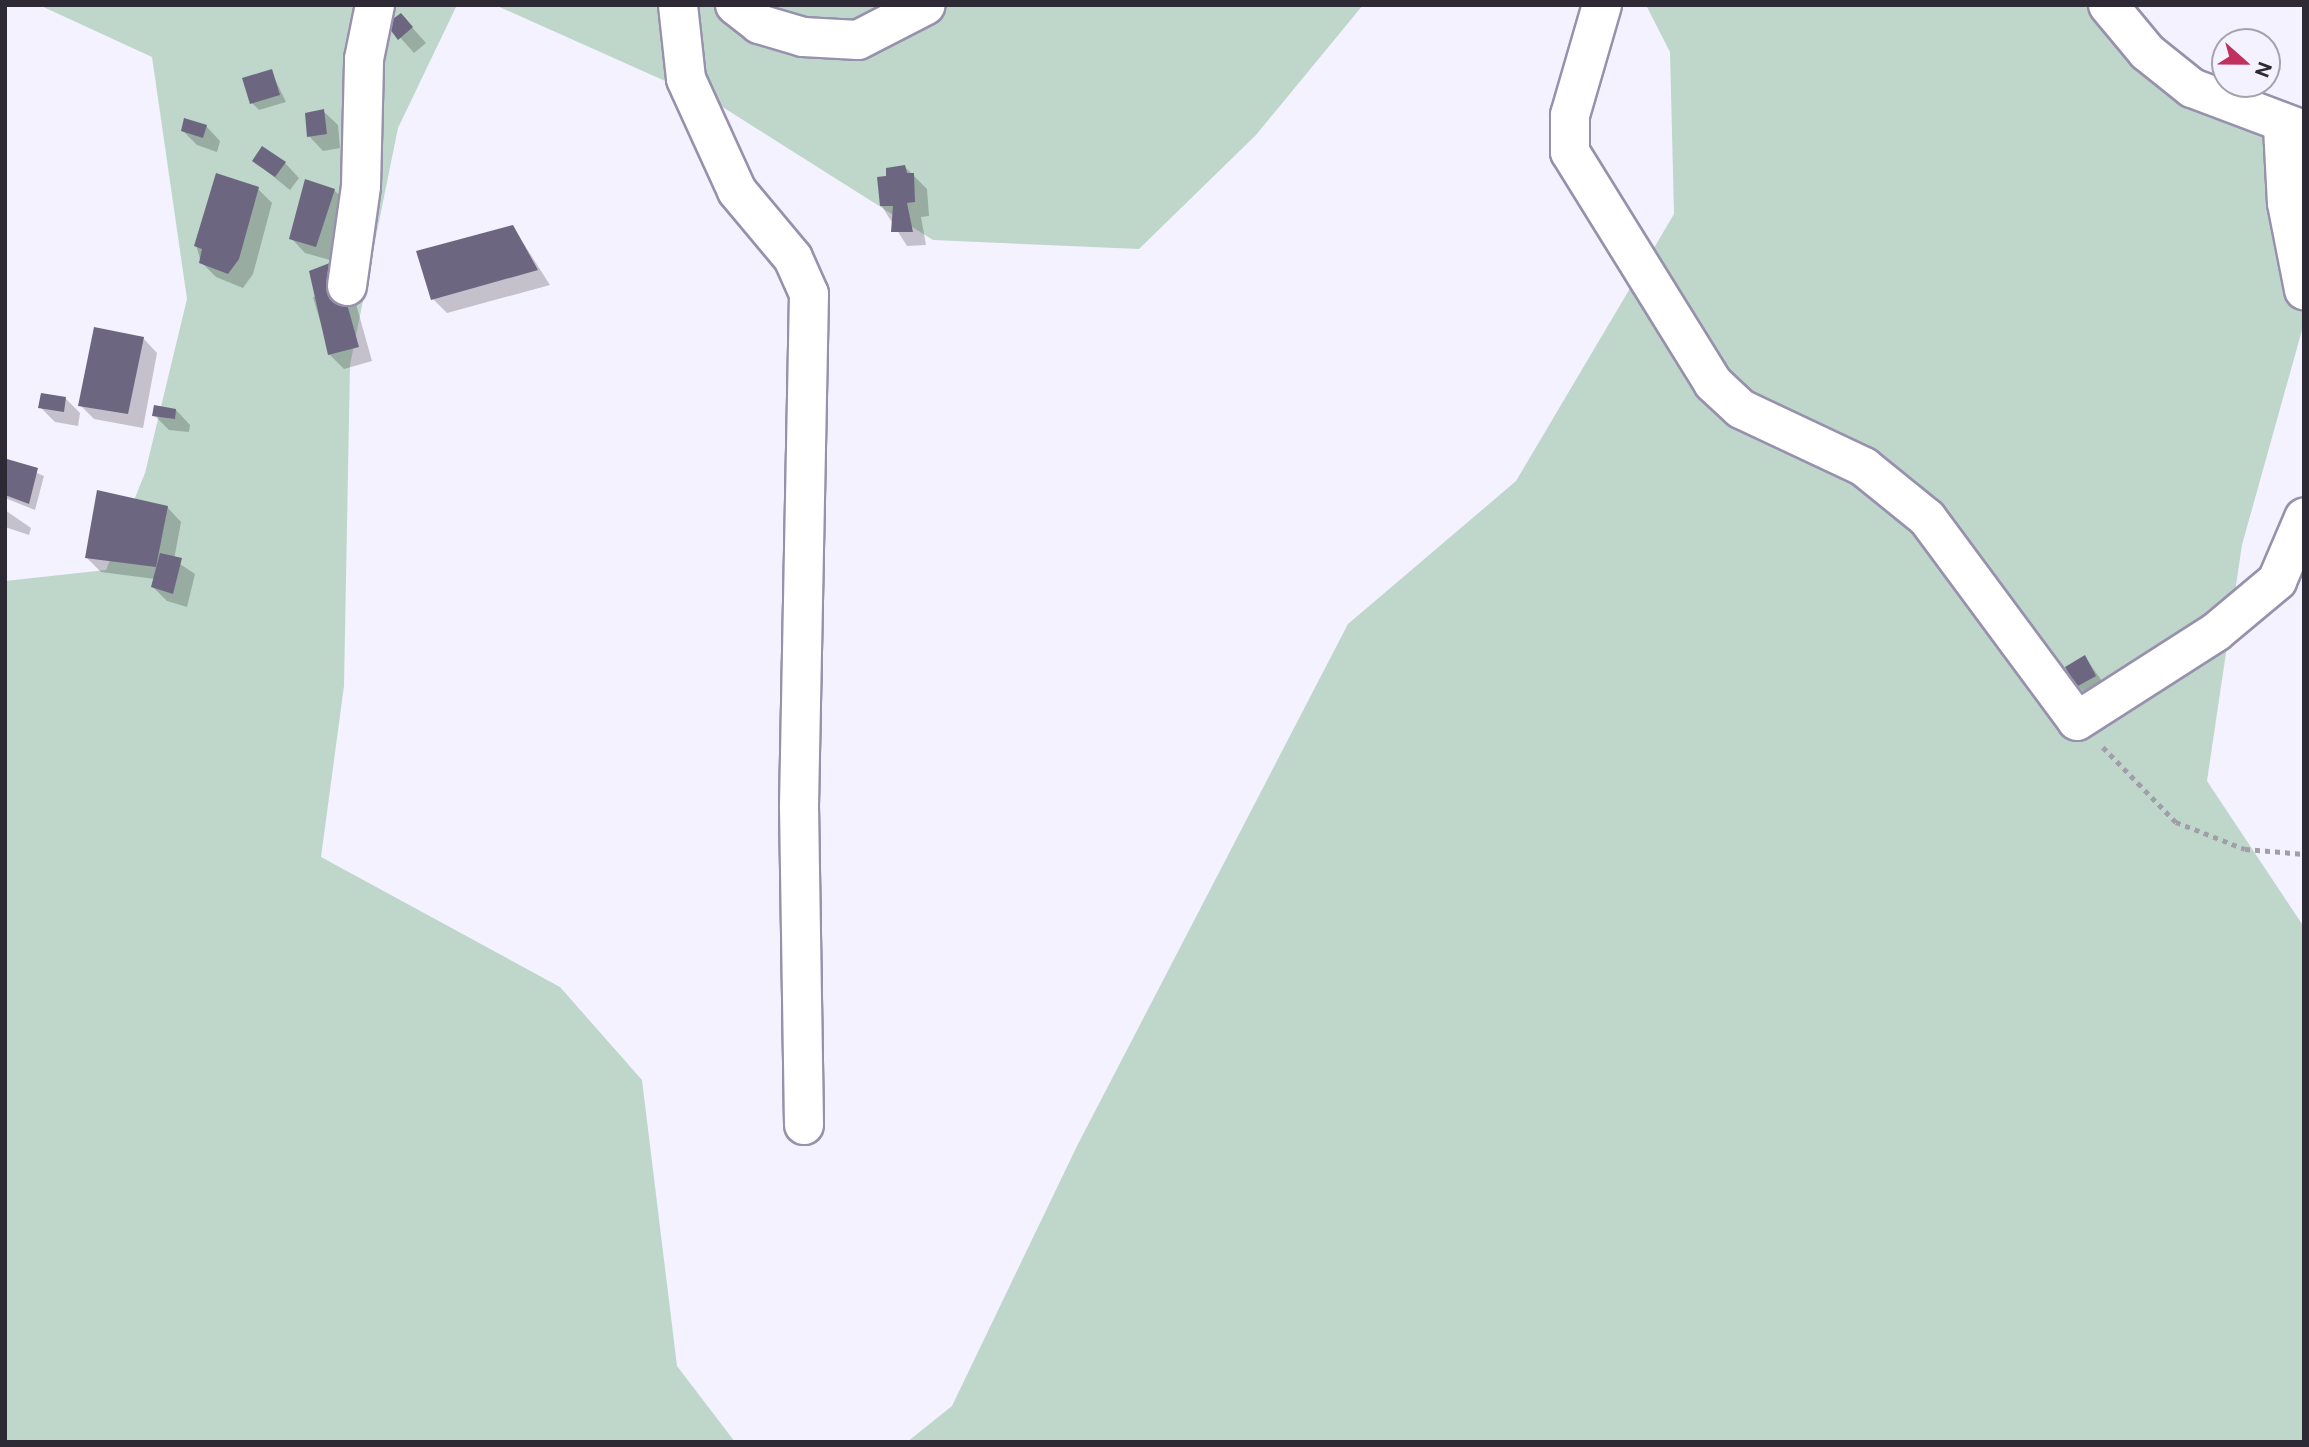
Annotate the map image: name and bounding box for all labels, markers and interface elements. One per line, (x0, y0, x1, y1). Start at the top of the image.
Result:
north arrow (2211, 28, 2281, 98)
text: N (2251, 59, 2277, 81)

